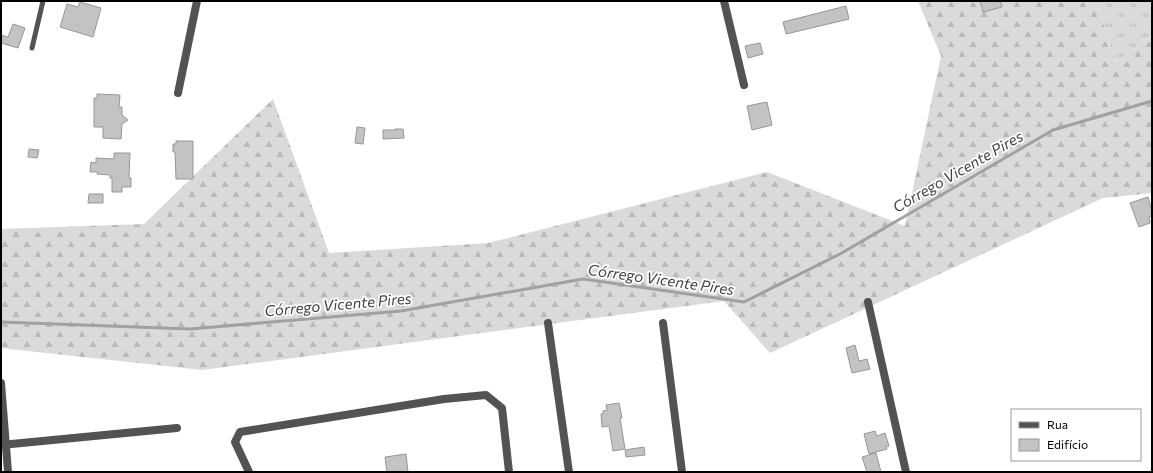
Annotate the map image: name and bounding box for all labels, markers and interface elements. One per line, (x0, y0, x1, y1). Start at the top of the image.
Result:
water label: Córrego Vicente Pires (889, 126, 1026, 216)
water label: Córrego Vicente Pires (587, 260, 736, 298)
water label: Córrego Vicente Pires (264, 289, 412, 319)
legend (1011, 409, 1141, 461)
text: Rua (1047, 417, 1068, 431)
text: Edifício (1047, 437, 1088, 451)

